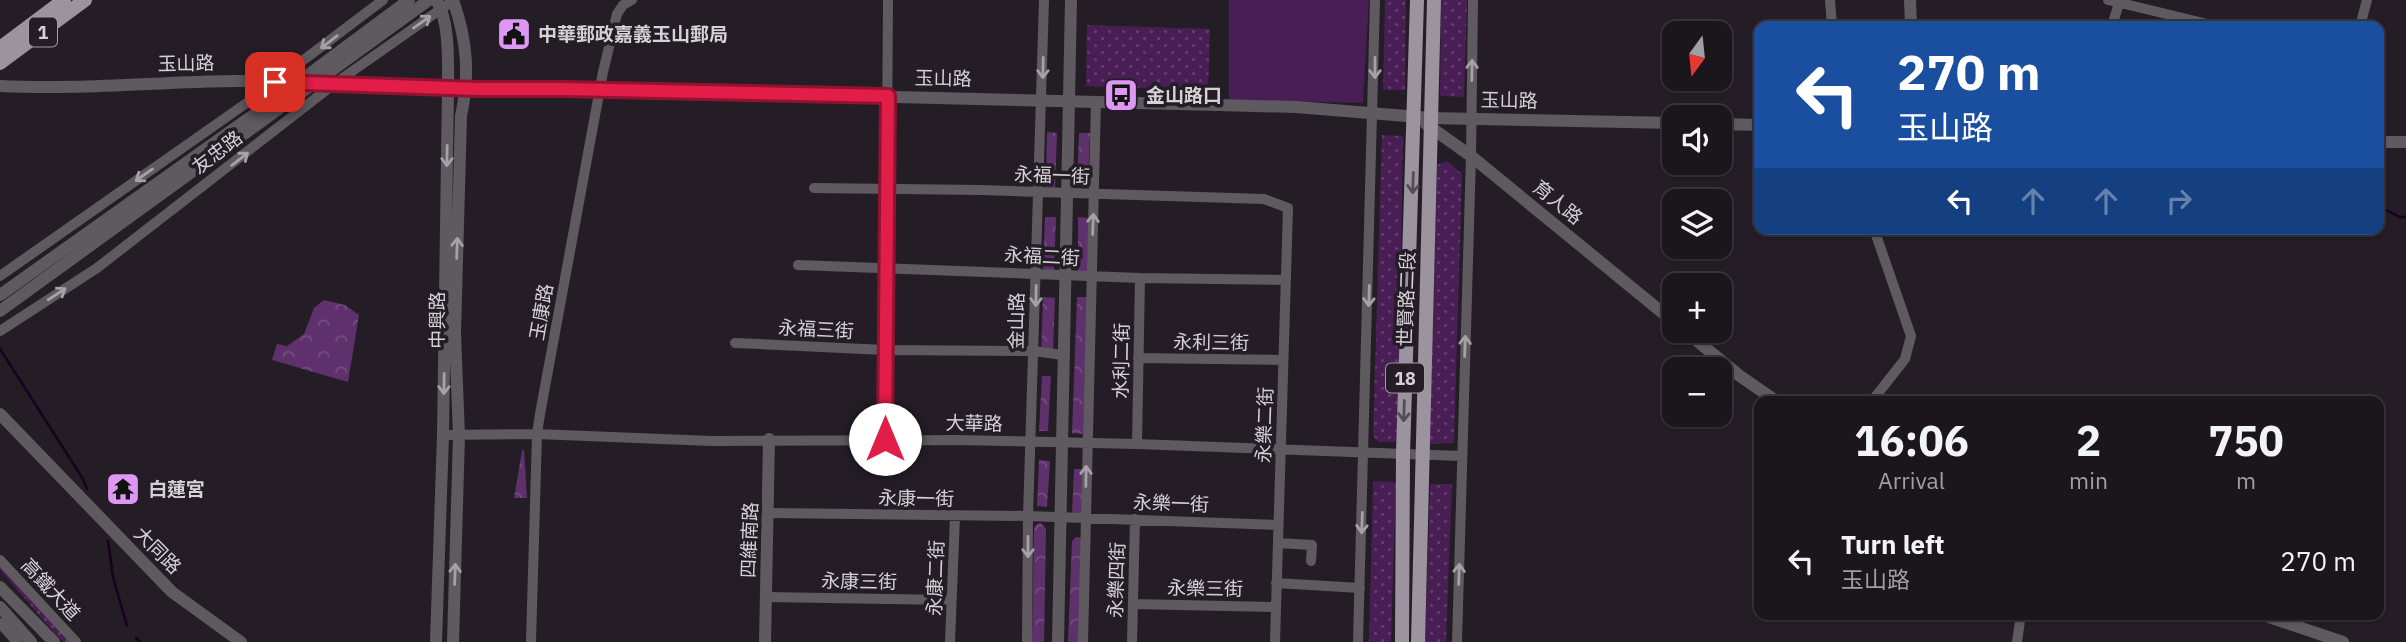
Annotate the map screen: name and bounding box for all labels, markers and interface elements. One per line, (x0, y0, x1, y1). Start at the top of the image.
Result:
one-way arrow (412, 15, 431, 29)
public building icon: 中華郵政嘉義玉山郵局 (495, 15, 533, 53)
road number: 1 (29, 17, 57, 46)
north arrow (1662, 21, 1732, 91)
map controls (1662, 21, 1732, 427)
place label: 中華郵政嘉義玉山郵局 (538, 22, 728, 46)
one-way arrow (320, 34, 338, 49)
text: 270 m (1897, 40, 2041, 103)
icon: left (1782, 49, 1873, 140)
street label: 玉山路 (157, 51, 215, 75)
pin (245, 52, 305, 112)
one-way arrow (1036, 56, 1050, 79)
one-way arrow (1368, 56, 1382, 79)
one-way arrow (1465, 59, 1479, 82)
icon: arrive (256, 63, 294, 101)
street label: 玉山路 (914, 66, 972, 90)
bus stop icon: 金山路口 (1102, 76, 1140, 114)
place label: 金山路口 (1146, 83, 1222, 107)
street label: 玉山路 (1480, 88, 1538, 112)
button: sound (1662, 105, 1732, 175)
text: 玉山路 (1897, 106, 1993, 148)
street label: 友忠路 (187, 125, 247, 179)
one-way arrow (440, 144, 454, 167)
one-way arrow (231, 151, 249, 166)
street label: 永福一街 (1014, 162, 1090, 188)
one-way arrow (135, 168, 154, 182)
one-way arrow (1406, 171, 1419, 194)
street label: 育人路 (1528, 175, 1588, 229)
icon: left (1941, 182, 1979, 220)
icon: ahead (2014, 182, 2052, 220)
icon: ahead (2087, 182, 2125, 220)
icon: right (2160, 182, 2198, 220)
button: layers (1662, 189, 1732, 259)
one-way arrow (1086, 213, 1099, 236)
one-way arrow (451, 237, 464, 260)
street label: 永福二街 (1003, 242, 1081, 270)
street label: 世賢路二段 (1392, 251, 1420, 347)
button: + (1662, 273, 1732, 343)
street label: 玉康路 (524, 282, 558, 342)
one-way arrow (1029, 284, 1042, 307)
one-way arrow (1362, 284, 1375, 307)
one-way arrow (47, 287, 67, 301)
street label: 中興路 (425, 291, 449, 349)
street label: 金山路 (1004, 292, 1028, 350)
street label: 永福三街 (777, 315, 855, 343)
street label: 水利二街 (1108, 323, 1134, 399)
street label: 永利三街 (1173, 329, 1249, 355)
one-way arrow (1458, 335, 1472, 358)
button: − (1662, 357, 1732, 427)
road number: 18 (1386, 364, 1424, 392)
one-way arrow (437, 372, 451, 395)
street label: 永樂二街 (1251, 387, 1277, 463)
one-way arrow (1398, 399, 1411, 422)
position arrow (848, 402, 922, 476)
street label: 大華路 (945, 411, 1003, 435)
text: 16:06 (1854, 413, 1969, 468)
text: 2 (2076, 413, 2101, 468)
text: 750 (2208, 413, 2284, 468)
one-way arrow (1079, 465, 1093, 488)
text: Arrival (1878, 465, 1945, 495)
text: min (2069, 465, 2108, 495)
text: m (2236, 465, 2256, 495)
temple icon: 白蓮宮 (104, 470, 142, 508)
place label: 白蓮宮 (148, 477, 205, 501)
street label: 永康一街 (878, 485, 954, 511)
street label: 永樂一街 (1133, 490, 1209, 516)
street label: 四維南路 (736, 502, 762, 578)
one-way arrow (1355, 511, 1368, 534)
street label: 大同路 (129, 521, 187, 579)
text: Turn left (1841, 527, 1944, 561)
one-way arrow (1021, 536, 1035, 559)
street label: 永康二街 (922, 540, 948, 616)
street label: 永樂四街 (1103, 542, 1129, 618)
icon: left (1782, 542, 1820, 580)
text: 270 m (2280, 544, 2356, 578)
street label: 高鐵大道 (16, 553, 86, 625)
one-way arrow (449, 563, 462, 586)
one-way arrow (1452, 563, 1465, 586)
text: 玉山路 (1841, 564, 1910, 594)
street label: 永康三街 (821, 568, 897, 594)
street label: 永樂三街 (1167, 575, 1243, 601)

